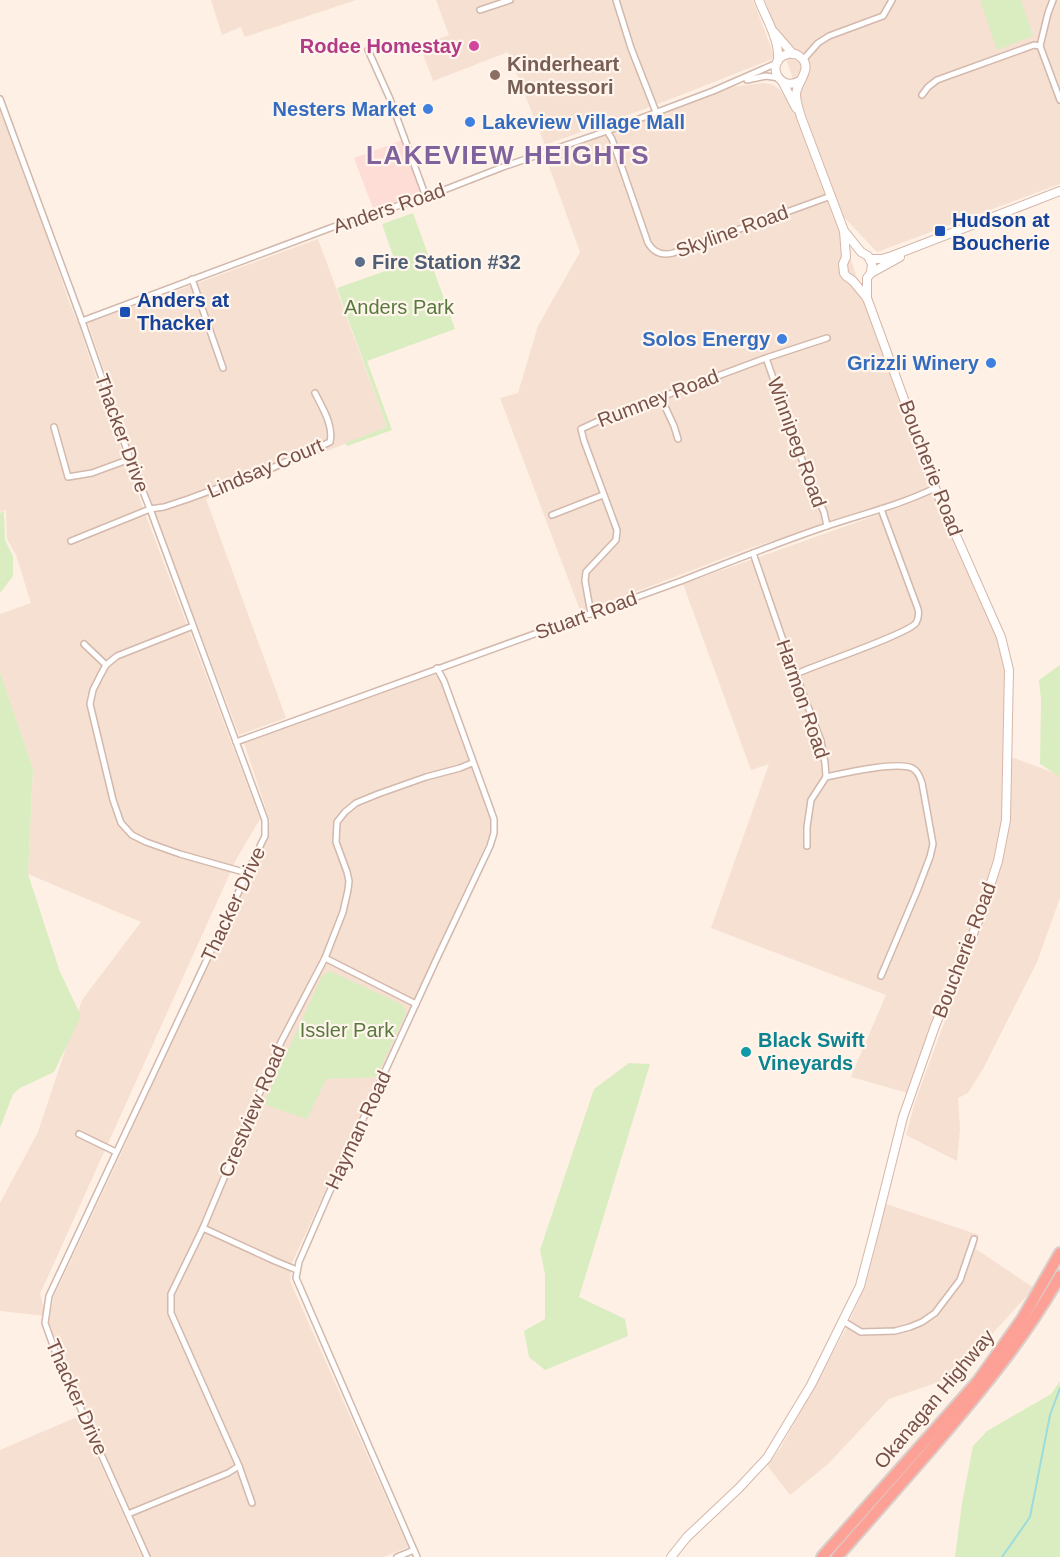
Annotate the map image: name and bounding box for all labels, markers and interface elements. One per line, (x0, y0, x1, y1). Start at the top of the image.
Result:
place label: Rodee Homestay (300, 35, 463, 57)
marker: Rodee Homestay (467, 39, 481, 53)
place label: Kinderheart Montessori (507, 53, 620, 98)
marker: Kinderheart Montessori (488, 68, 502, 82)
place label: Nesters Market (273, 98, 416, 120)
marker: Nesters Market (421, 102, 435, 116)
place label: Lakeview Village Mall (482, 111, 685, 133)
marker: Lakeview Village Mall (463, 115, 477, 129)
district label: LAKEVIEW HEIGHTS (366, 140, 650, 170)
street label: Anders Road (330, 179, 448, 237)
street label: Skyline Road (673, 201, 791, 261)
place label: Hudson at Boucherie (952, 209, 1050, 254)
marker: Hudson at Boucherie (933, 224, 947, 238)
place label: Fire Station #32 (372, 251, 521, 273)
marker: Fire Station #32 (353, 255, 367, 269)
place label: Anders at Thacker (137, 289, 230, 334)
park label: Anders Park (344, 296, 455, 318)
marker: Anders at Thacker (118, 305, 132, 319)
place label: Solos Energy (642, 328, 771, 350)
marker: Solos Energy (775, 332, 789, 346)
place label: Grizzli Winery (847, 352, 980, 374)
marker: Grizzli Winery (984, 356, 998, 370)
street label: Rumney Road (594, 365, 722, 431)
street label: Thacker Drive (90, 371, 154, 495)
street label: Winnipeg Road (763, 374, 831, 510)
street label: Boucherie Road (895, 397, 967, 539)
street label: Lindsay Court (204, 434, 326, 502)
street label: Stuart Road (532, 586, 640, 644)
street label: Harmon Road (772, 637, 834, 761)
street label: Thacker Drive (197, 843, 269, 965)
street label: Boucherie Road (928, 879, 1000, 1021)
park label: Issler Park (300, 1019, 395, 1041)
place label: Black Swift Vineyards (758, 1029, 865, 1074)
street label: Crestview Road (214, 1042, 290, 1180)
marker: Black Swift Vineyards (739, 1045, 753, 1059)
street label: Hayman Road (321, 1067, 395, 1193)
street label: Okanagan Highway (869, 1325, 999, 1473)
street label: Thacker Drive (42, 1336, 112, 1458)

